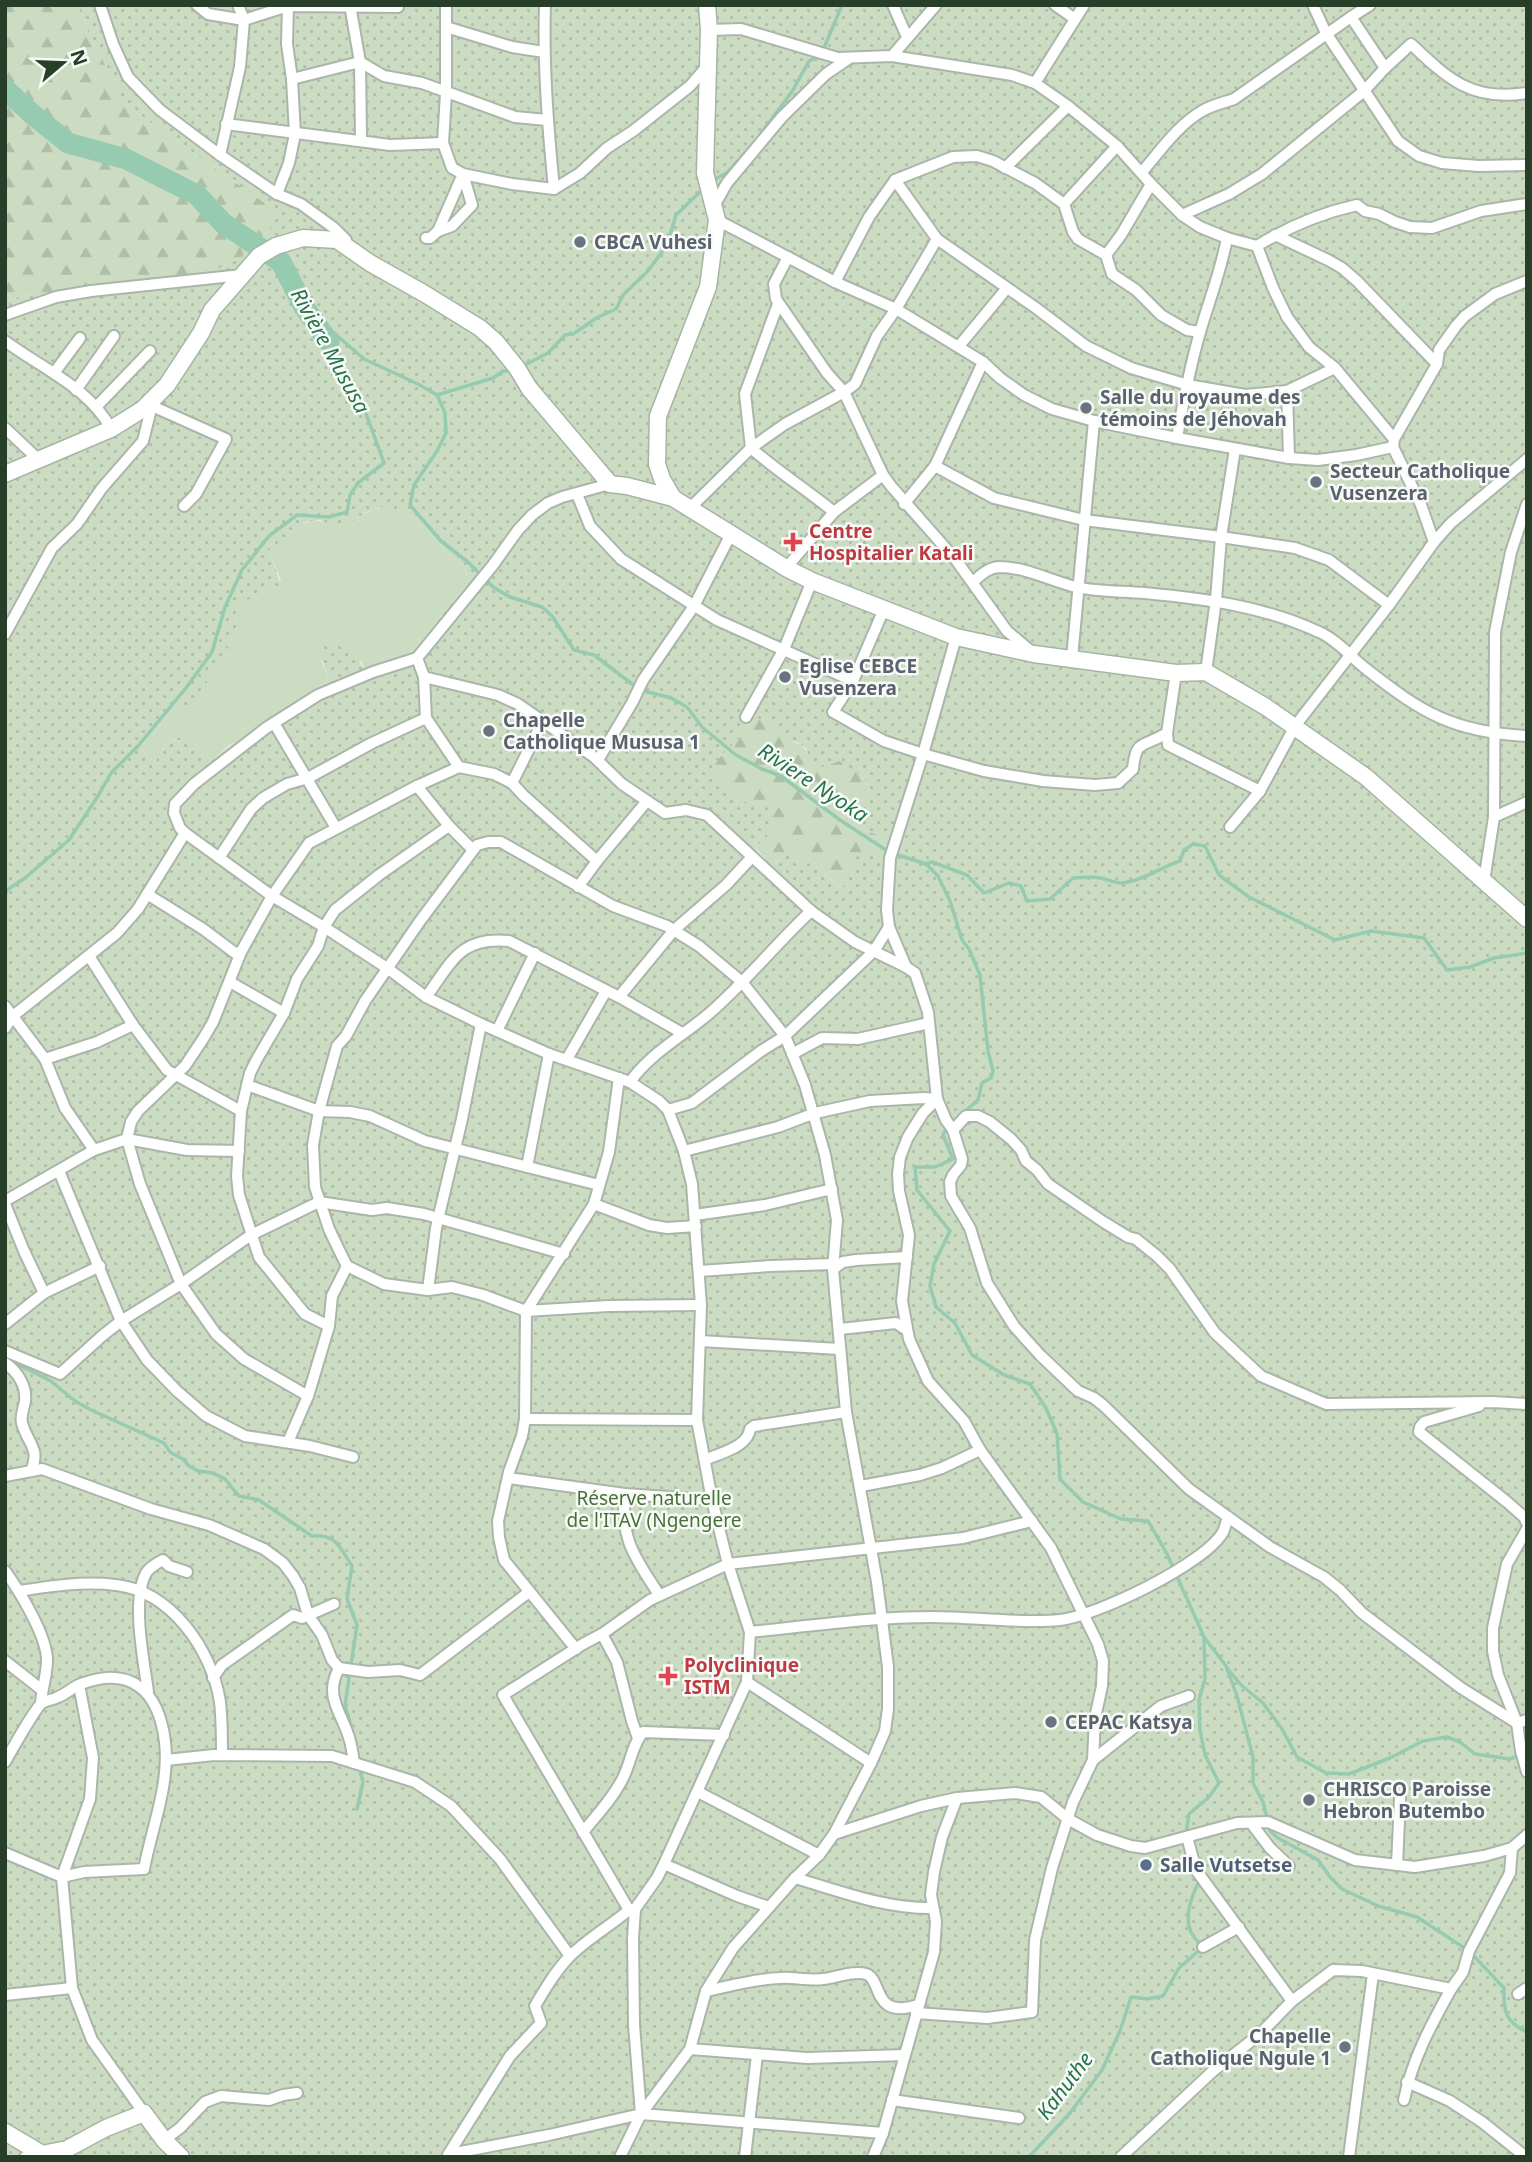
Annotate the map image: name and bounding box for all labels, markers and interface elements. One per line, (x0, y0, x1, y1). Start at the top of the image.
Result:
north arrow (28, 28, 98, 98)
text: N (64, 46, 94, 69)
place label: CBCA Vuhesi (594, 229, 713, 255)
marker: CBCA Vuhesi (572, 234, 588, 250)
water label: Rivière Mususa (285, 283, 377, 418)
place label: Salle du royaume des témoins de Jéhovah (1100, 384, 1301, 432)
marker: Salle du royaume des témoins de Jéhovah (1078, 400, 1094, 416)
place label: Secteur Catholique Vusenzera (1330, 458, 1510, 506)
marker: Secteur Catholique Vusenzera (1308, 474, 1324, 490)
place label: Centre Hospitalier Katali (809, 518, 973, 566)
marker: Centre Hospitalier Katali (783, 532, 803, 552)
place label: Eglise CEBCE Vusenzera (799, 653, 917, 701)
marker: Eglise CEBCE Vusenzera (777, 669, 793, 685)
place label: Chapelle Catholique Mususa 1 (503, 707, 700, 755)
marker: Chapelle Catholique Mususa 1 (481, 723, 497, 739)
water label: Riviere Nyoka (753, 736, 874, 828)
park label: Réserve naturelle de l'ITAV (Ngengere (567, 1485, 741, 1533)
place label: Polyclinique ISTM (684, 1652, 799, 1700)
marker: Polyclinique ISTM (658, 1666, 678, 1686)
place label: CEPAC Katsya (1065, 1709, 1193, 1735)
marker: CEPAC Katsya (1043, 1714, 1059, 1730)
place label: CHRISCO Paroisse Hebron Butembo (1323, 1776, 1491, 1824)
marker: CHRISCO Paroisse Hebron Butembo (1301, 1792, 1317, 1808)
place label: Salle Vutsetse (1160, 1852, 1292, 1878)
marker: Salle Vutsetse (1138, 1857, 1154, 1873)
place label: Chapelle Catholique Ngule 1 (1150, 2023, 1331, 2071)
marker: Chapelle Catholique Ngule 1 (1337, 2039, 1353, 2055)
water label: Kahuthe (1030, 2046, 1099, 2125)

